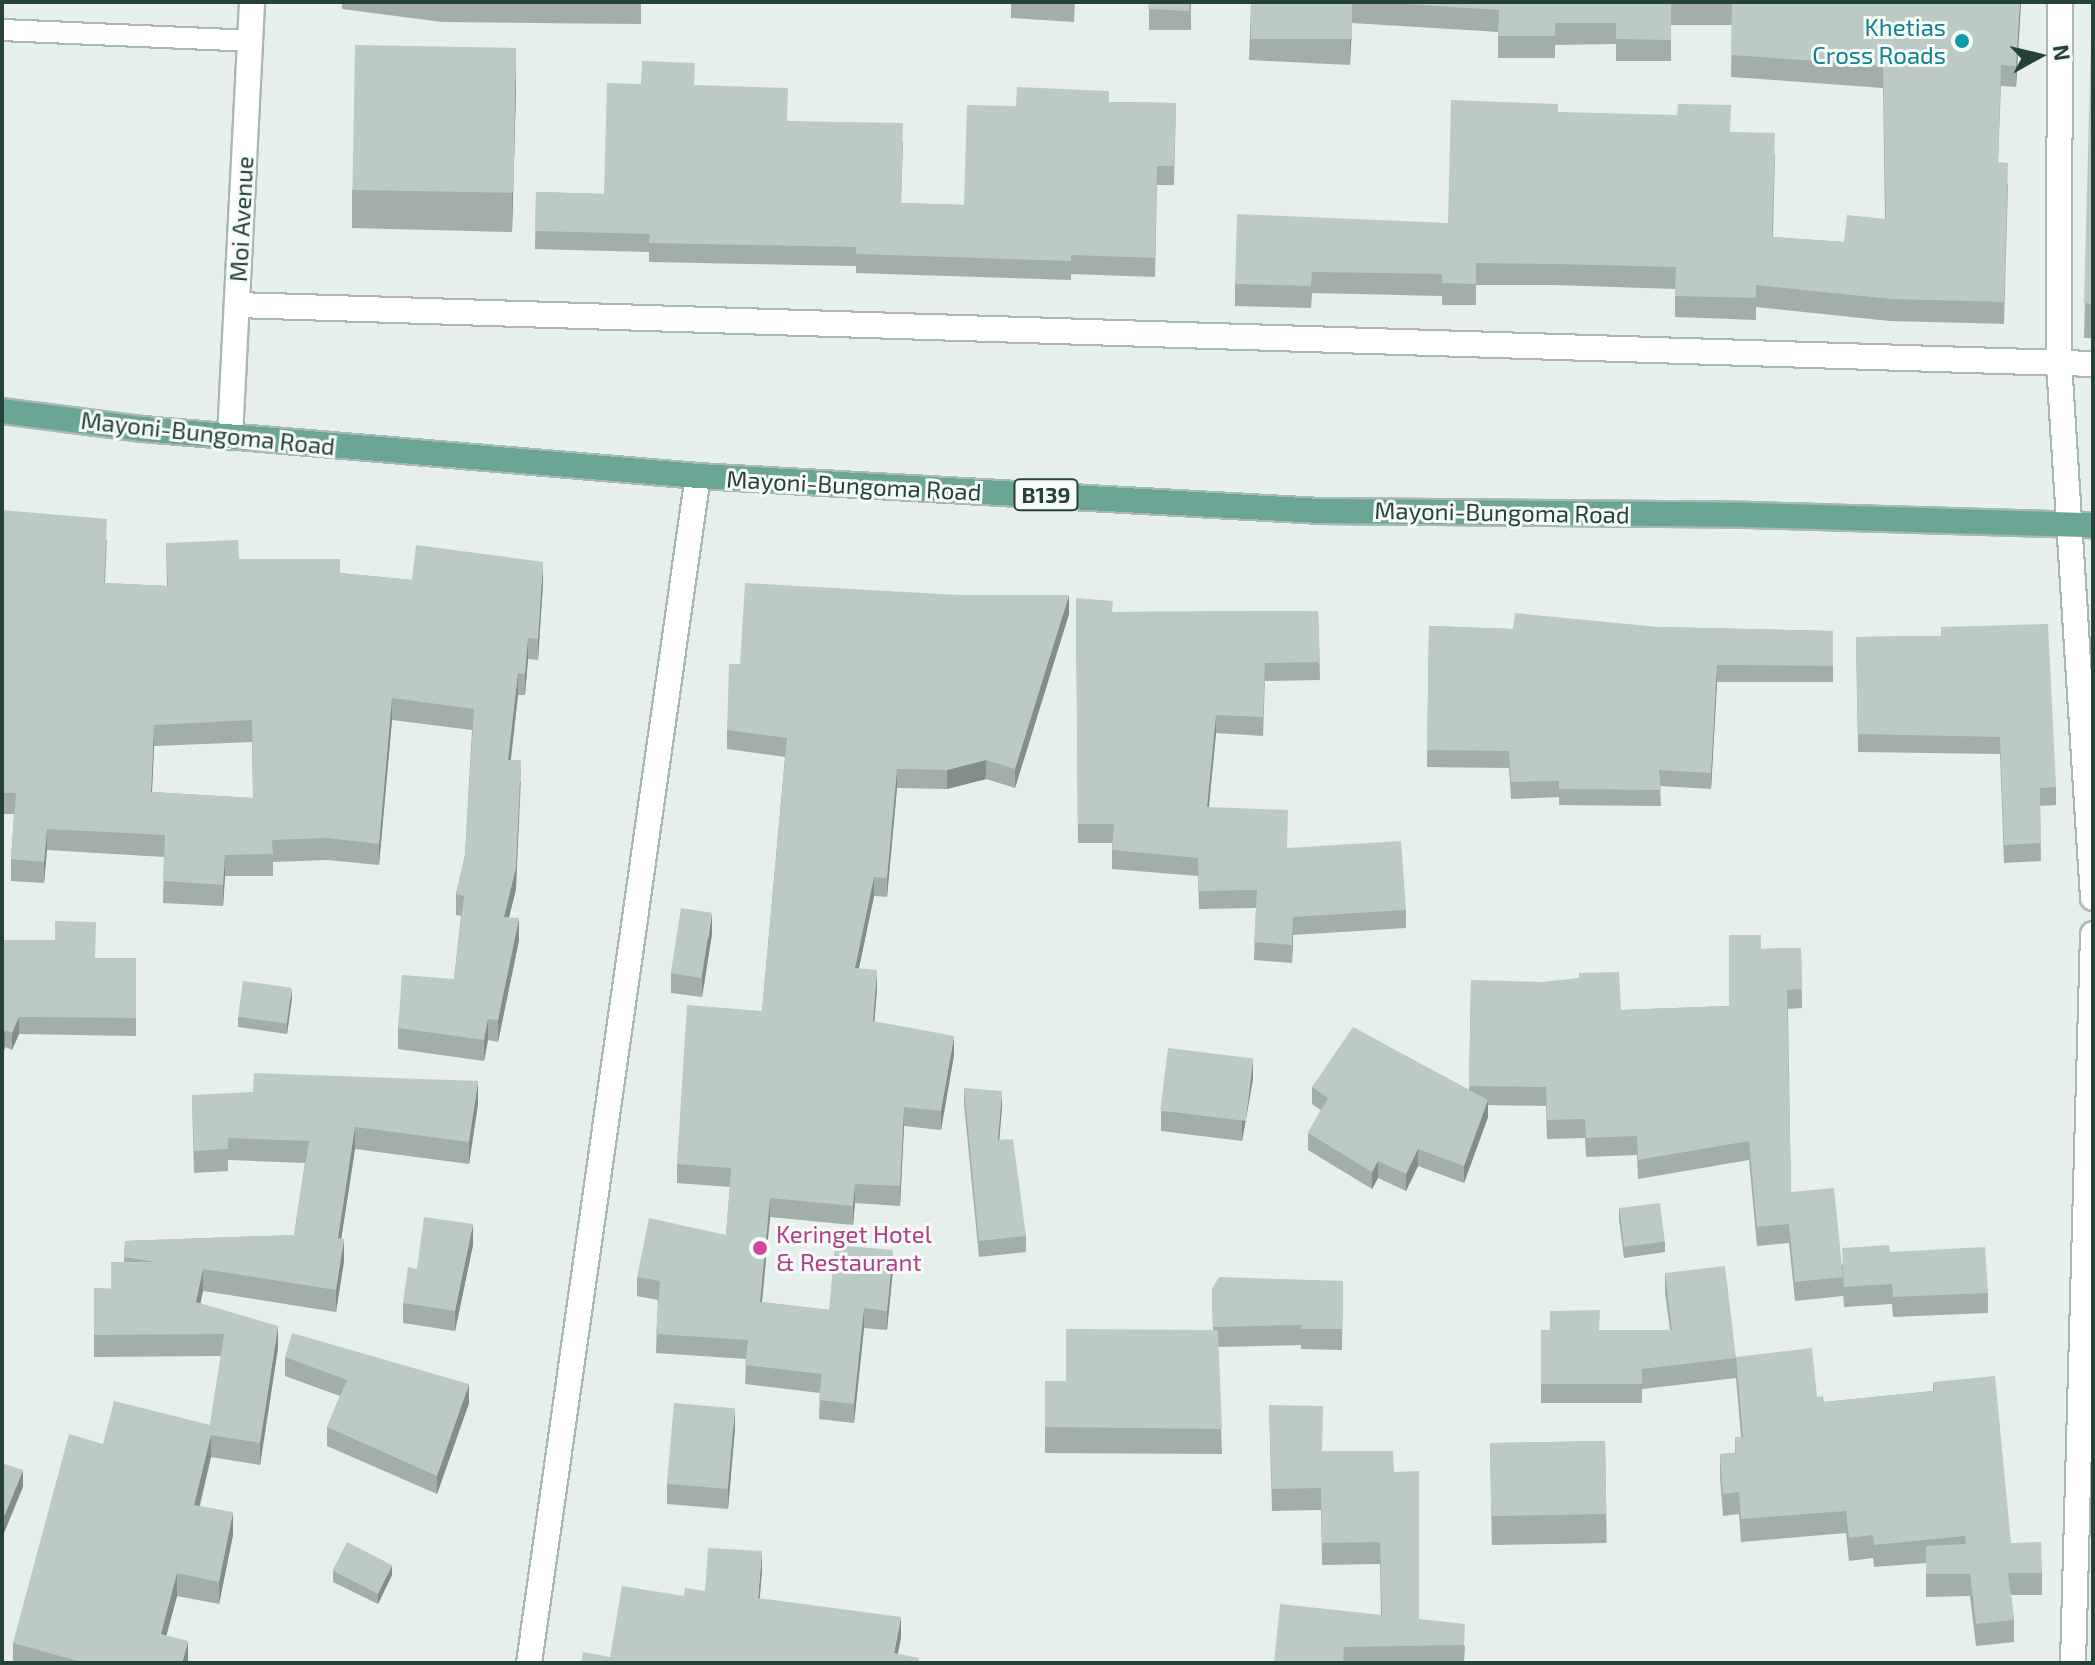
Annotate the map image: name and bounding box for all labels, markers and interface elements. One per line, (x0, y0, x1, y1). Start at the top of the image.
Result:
place label: Khetias Cross Roads (1812, 13, 1946, 69)
north arrow (1999, 16, 2079, 96)
marker: Khetias Cross Roads (1953, 32, 1971, 50)
text: N (2049, 43, 2077, 62)
street label: Moi Avenue (223, 155, 259, 283)
street label: Mayoni-Bungoma Road (80, 405, 336, 461)
street label: Mayoni-Bungoma Road (726, 464, 982, 506)
road number: B139 (1012, 477, 1080, 513)
street label: Mayoni-Bungoma Road (1374, 495, 1630, 529)
place label: Keringet Hotel & Restaurant (776, 1220, 932, 1276)
marker: Keringet Hotel & Restaurant (751, 1239, 769, 1257)

